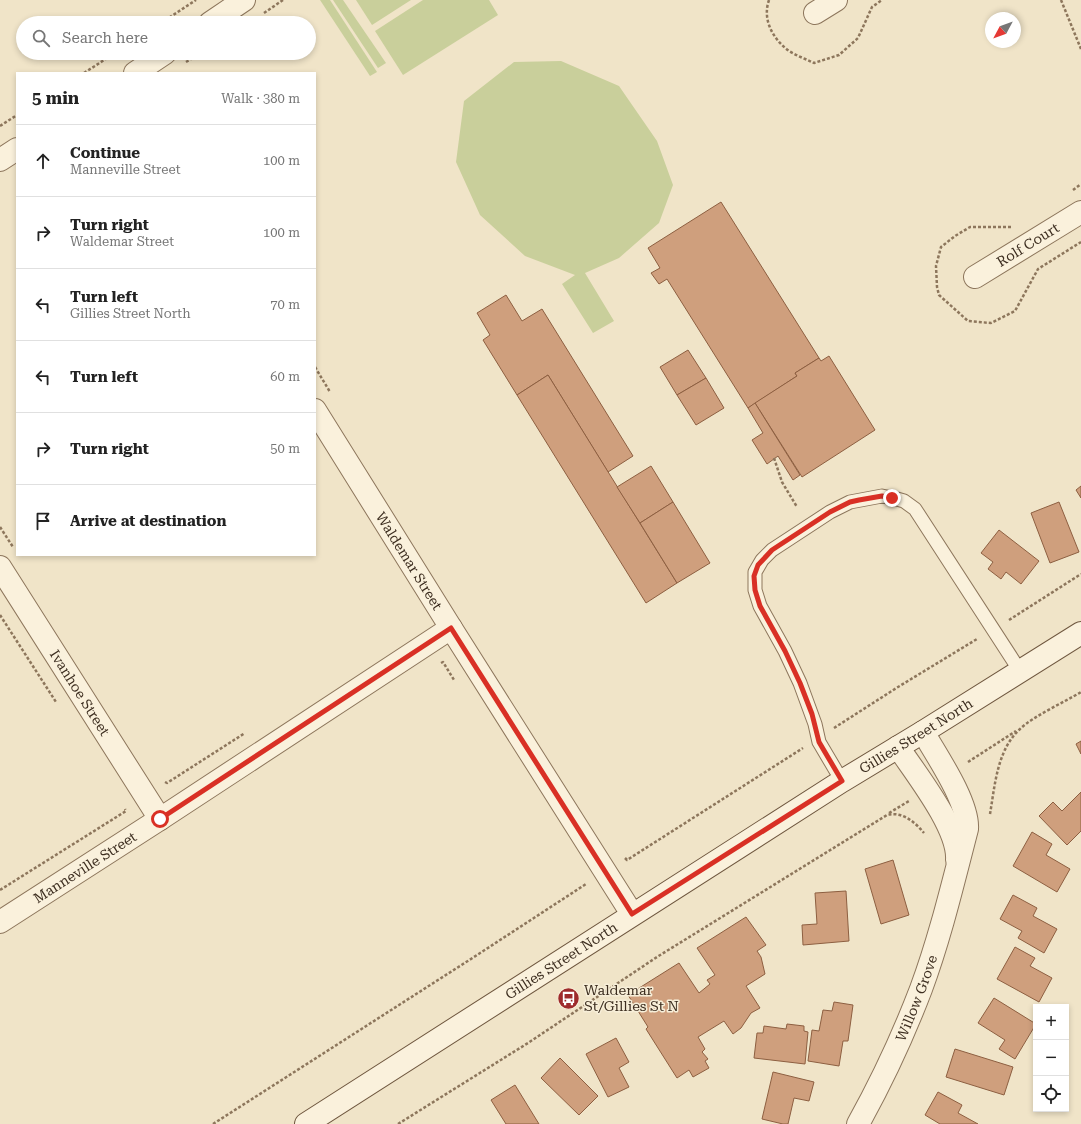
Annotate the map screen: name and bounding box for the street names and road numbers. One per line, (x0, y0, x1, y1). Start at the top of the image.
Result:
street label: Rolf Court (994, 219, 1062, 270)
street label: Waldemar Street (373, 509, 446, 613)
street label: Ivanhoe Street (47, 647, 113, 739)
street label: Gillies Street North (856, 695, 976, 777)
street label: Manneville Street (31, 828, 139, 906)
street label: Gillies Street North (502, 919, 620, 1002)
street label: Willow Grove (892, 953, 940, 1044)

